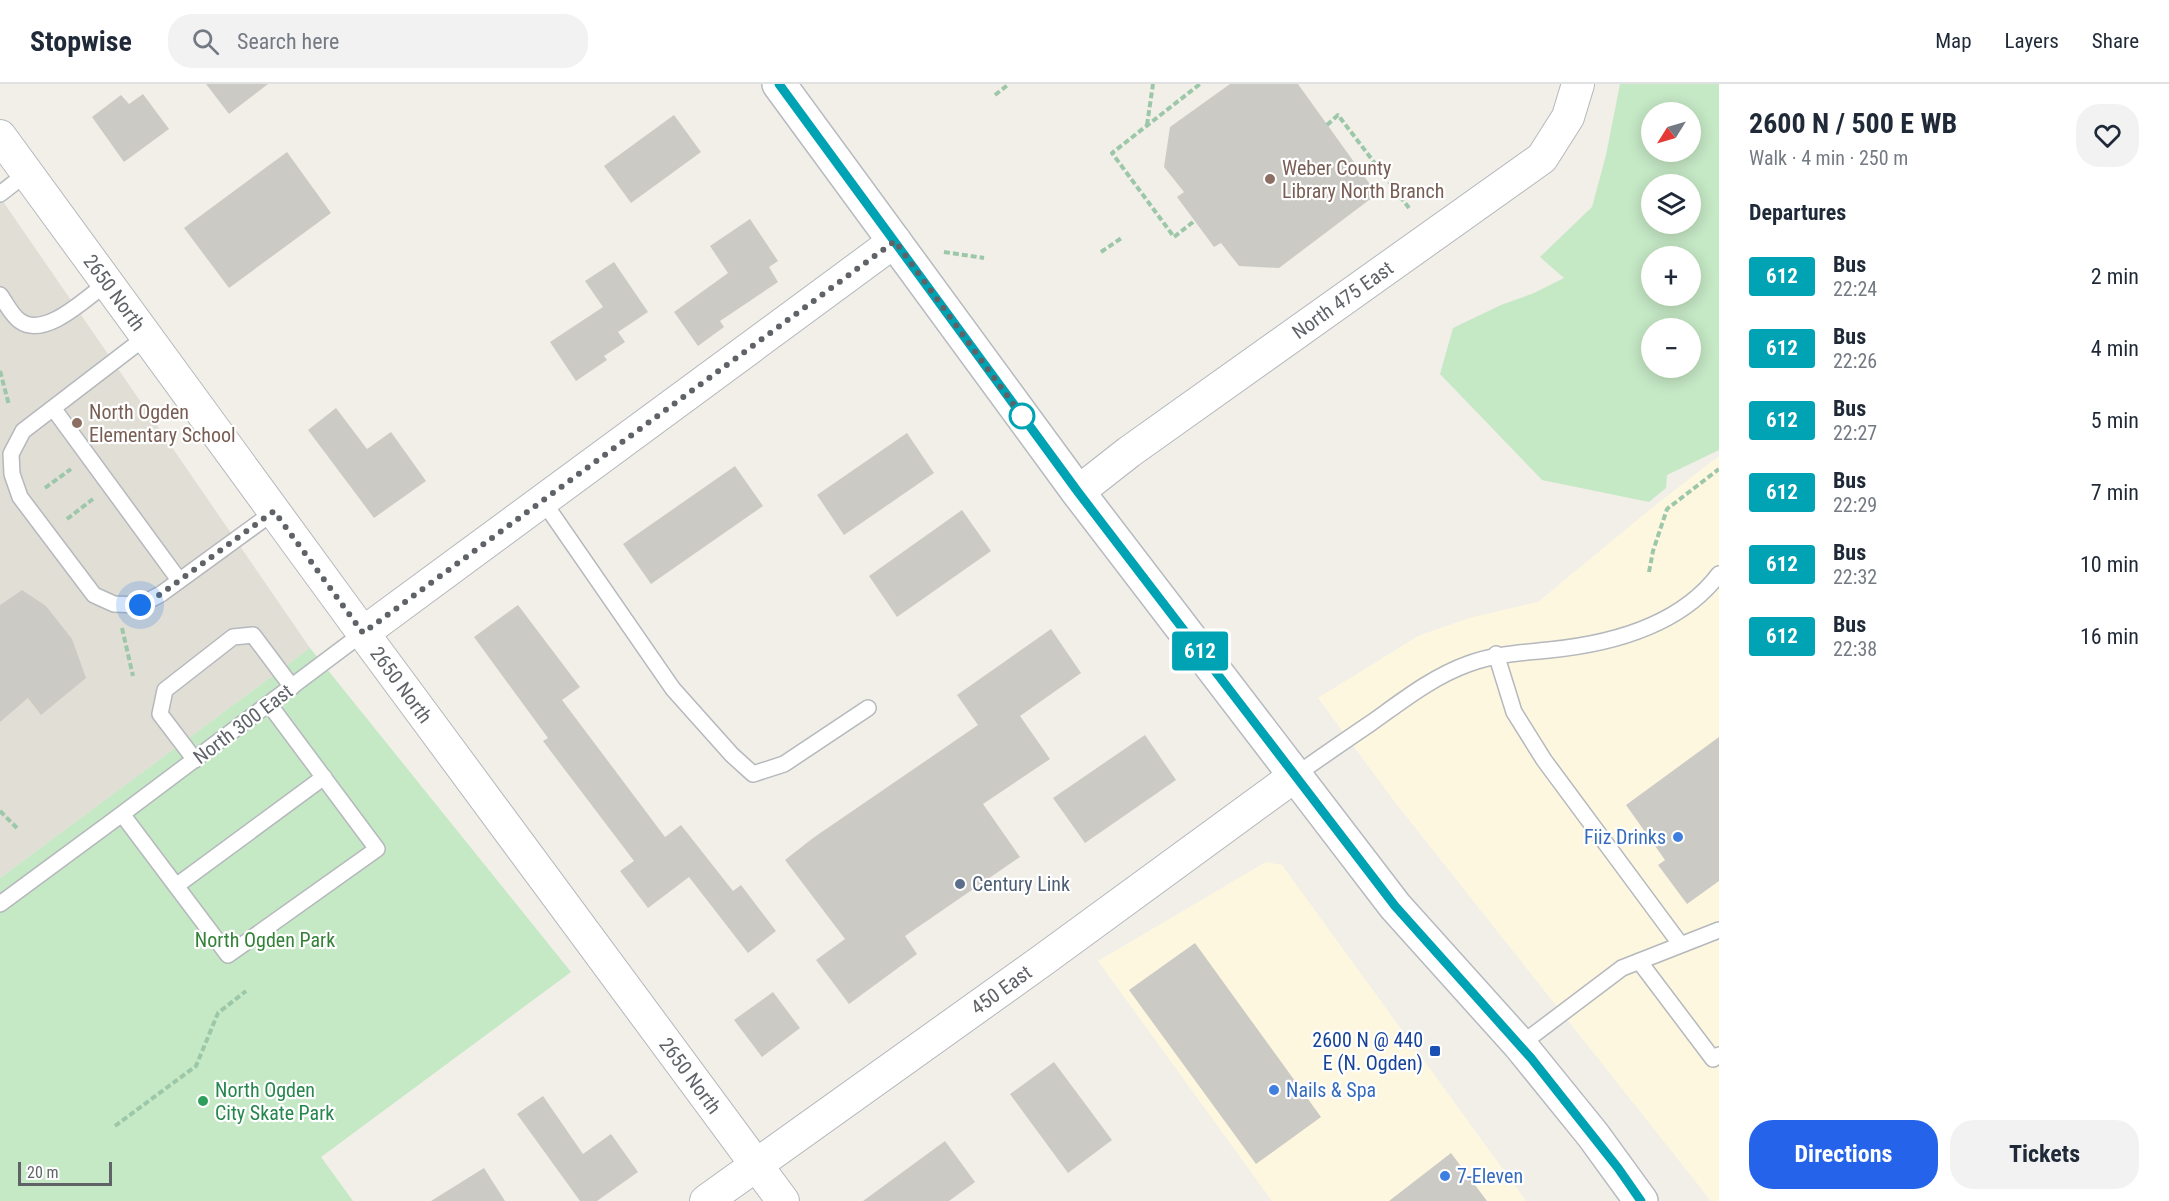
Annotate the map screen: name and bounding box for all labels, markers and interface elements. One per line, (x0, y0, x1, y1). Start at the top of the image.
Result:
search box (168, 14, 588, 68)
text: Stopwise (30, 25, 132, 58)
icon: search (189, 25, 222, 58)
text: Search here (237, 29, 339, 54)
text: Map (1935, 29, 1972, 53)
text: Layers (2005, 29, 2059, 53)
text: Share (2092, 29, 2139, 53)
north arrow (1641, 102, 1701, 162)
map controls (1641, 102, 1701, 378)
button: heart (2076, 104, 2139, 167)
text: 2600 N / 500 E WB (1749, 107, 1957, 140)
text: Walk · 4 min · 250 m (1749, 146, 1908, 170)
place label: Weber County Library North Branch (1282, 156, 1444, 203)
marker: Weber County Library North Branch (1263, 172, 1277, 186)
button: layers (1641, 174, 1701, 234)
text: Departures (1749, 200, 1846, 225)
button: + (1641, 246, 1701, 306)
street label: 2650 North (79, 250, 150, 336)
text: Bus (1833, 252, 1866, 277)
street label: North 475 East (1288, 256, 1398, 344)
text: 612 (1766, 264, 1798, 288)
text: 2 min (2091, 264, 2139, 289)
text: 22:24 (1833, 277, 1877, 301)
button: − (1641, 318, 1701, 378)
text: Bus (1833, 324, 1866, 349)
text: 612 (1766, 336, 1798, 360)
text: 4 min (2091, 336, 2139, 361)
text: 22:26 (1833, 349, 1877, 373)
text: Bus (1833, 396, 1866, 421)
place label: North Ogden Elementary School (89, 400, 236, 447)
unlabelled marker (1009, 403, 1035, 429)
text: 612 (1766, 408, 1798, 432)
text: 5 min (2091, 408, 2139, 433)
marker: North Ogden Elementary School (70, 416, 84, 430)
text: 22:27 (1833, 421, 1877, 445)
text: Bus (1833, 468, 1866, 493)
text: 612 (1766, 480, 1798, 504)
text: 7 min (2091, 480, 2139, 505)
text: 22:29 (1833, 493, 1877, 517)
text: Bus (1833, 540, 1866, 565)
text: 612 (1766, 552, 1798, 576)
text: 10 min (2080, 552, 2139, 577)
text: 22:32 (1833, 565, 1877, 589)
your location (125, 590, 155, 620)
text: Bus (1833, 612, 1866, 637)
text: 612 (1766, 624, 1798, 648)
text: 16 min (2080, 624, 2139, 649)
line badge: 612 (1166, 632, 1234, 670)
text: 22:38 (1833, 637, 1877, 661)
text: 612 (1184, 639, 1216, 663)
street label: 2650 North (365, 642, 437, 728)
street label: North 300 East (189, 679, 297, 769)
place label: Fiiz Drinks (1584, 825, 1666, 849)
marker: Fiiz Drinks (1671, 830, 1685, 844)
place label: Century Link (972, 872, 1070, 896)
marker: Century Link (953, 877, 967, 891)
park label: North Ogden Park (195, 928, 335, 952)
street label: 450 East (966, 960, 1036, 1020)
place label: 2600 N @ 440 E (N. Ogden) (1312, 1028, 1423, 1075)
street label: 2650 North (654, 1033, 726, 1118)
marker: 2600 N @ 440 E (N. Ogden) (1428, 1044, 1442, 1058)
place label: North Ogden City Skate Park (215, 1078, 334, 1125)
place label: Nails & Spa (1286, 1078, 1376, 1102)
marker: Nails & Spa (1267, 1083, 1281, 1097)
marker: North Ogden City Skate Park (196, 1094, 210, 1108)
button: Directions (1749, 1120, 1938, 1189)
button: Tickets (1950, 1120, 2139, 1189)
scale bar (18, 1159, 112, 1186)
text: 20 m (27, 1163, 59, 1182)
place label: 7-Eleven (1457, 1164, 1523, 1188)
marker: 7-Eleven (1438, 1169, 1452, 1183)

